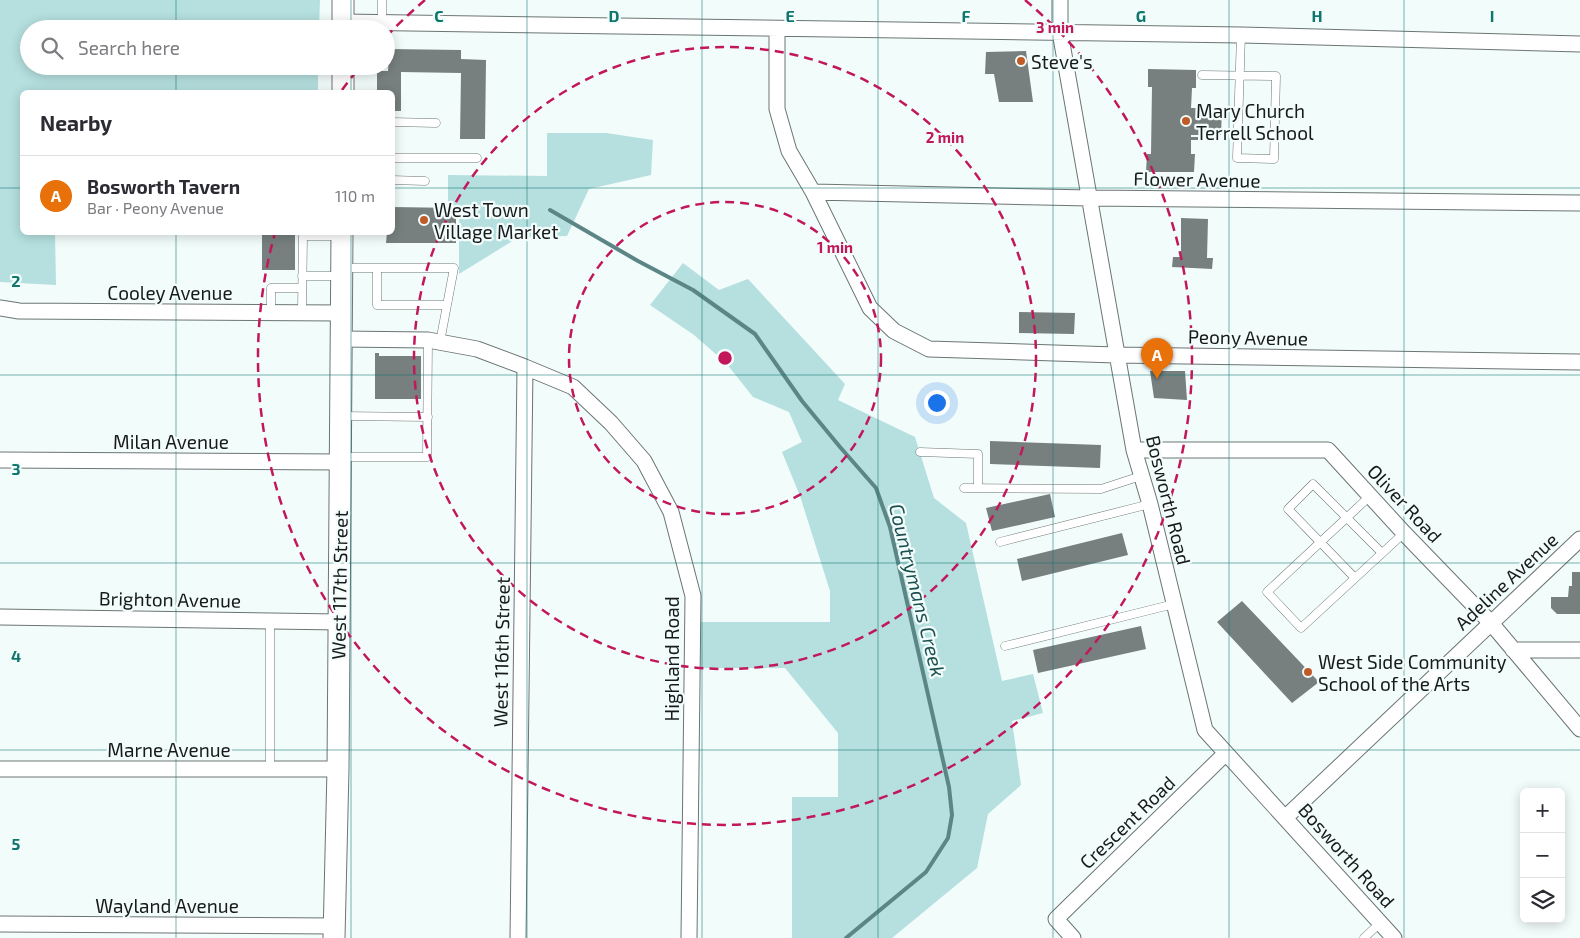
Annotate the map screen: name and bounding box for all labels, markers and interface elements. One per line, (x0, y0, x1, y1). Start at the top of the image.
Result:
text: C (434, 6, 444, 25)
text: D (609, 6, 620, 25)
text: E (785, 6, 795, 25)
text: F (962, 6, 971, 25)
text: G (1136, 6, 1146, 25)
text: H (1311, 6, 1323, 25)
text: I (1490, 6, 1494, 25)
text: 3 min (1036, 18, 1074, 36)
search box (20, 20, 395, 75)
icon: search (38, 34, 66, 62)
text: Search here (78, 36, 180, 59)
place label: Steve's (1031, 50, 1093, 73)
marker: Steve's (1015, 55, 1027, 67)
place label: Mary Church Terrell School (1196, 99, 1314, 144)
text: Nearby (40, 110, 112, 135)
marker: Mary Church Terrell School (1180, 115, 1192, 127)
text: 2 min (926, 128, 964, 146)
street label: Flower Avenue (1133, 166, 1261, 192)
text: Bosworth Tavern (87, 175, 240, 198)
text: A (51, 186, 61, 205)
text: 110 m (335, 186, 375, 205)
text: Bar · Peony Avenue (87, 198, 224, 217)
place label: West Town Village Market (434, 198, 559, 243)
marker: West Town Village Market (418, 214, 430, 226)
text: 1 min (817, 238, 853, 256)
text: 2 (11, 271, 21, 290)
street label: Cooley Avenue (107, 281, 233, 304)
street label: Peony Avenue (1188, 324, 1308, 350)
pin: A (1141, 338, 1173, 379)
centre of rings (716, 349, 734, 367)
your location (924, 390, 950, 416)
street label: Milan Avenue (113, 430, 229, 453)
street label: Bosworth Road (1142, 433, 1196, 567)
text: 3 (11, 459, 21, 478)
street label: Oliver Road (1363, 459, 1447, 547)
water label: Countrymans Creek (884, 501, 951, 679)
street label: West 117th Street (326, 510, 352, 660)
street label: Adeline Avenue (1450, 528, 1562, 634)
street label: West 116th Street (488, 577, 514, 727)
street label: Brighton Avenue (99, 586, 241, 612)
street label: Highland Road (660, 596, 683, 722)
text: 4 (11, 646, 21, 665)
place label: West Side Community School of the Arts (1318, 650, 1506, 695)
marker: West Side Community School of the Arts (1302, 666, 1314, 678)
street label: Marne Avenue (107, 738, 231, 761)
street label: Crescent Road (1075, 771, 1179, 873)
map controls (1520, 788, 1565, 923)
button: + (1520, 788, 1565, 833)
street label: Bosworth Road (1294, 798, 1400, 912)
button: − (1520, 833, 1565, 878)
text: 5 (12, 834, 21, 853)
button: layers (1520, 878, 1565, 923)
street label: Wayland Avenue (95, 894, 239, 917)

